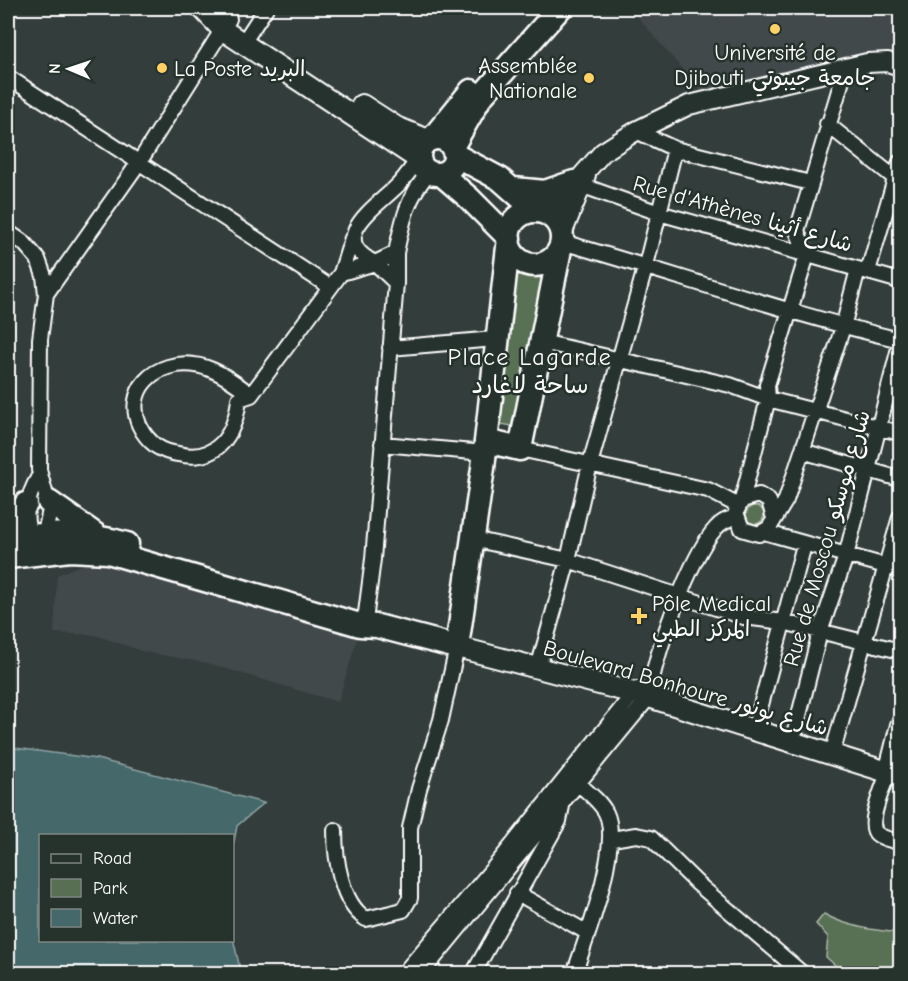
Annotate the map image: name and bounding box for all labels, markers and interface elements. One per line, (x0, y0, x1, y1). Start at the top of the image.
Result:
marker: Université de Djibouti جامعة جيبوتي (768, 22, 782, 36)
north arrow (39, 39, 99, 99)
place label: Université de Djibouti جامعة جيبوتي (674, 40, 876, 97)
place label: Assemblée Nationale (478, 53, 577, 104)
place label: La Poste البريد (174, 56, 305, 82)
marker: La Poste البريد (155, 61, 169, 75)
text: N (46, 63, 64, 74)
marker: Assemblée Nationale (582, 71, 596, 85)
street label: Rue d'Athènes شارع أثينا (629, 169, 856, 260)
district label: Place Lagarde ساحة لاغارد (448, 343, 612, 399)
street label: Rue de Moscou شارع موسكو (778, 407, 878, 670)
place label: Pôle Medical المركز الطبي (652, 591, 771, 648)
marker: Pôle Medical المركز الطبي (630, 607, 648, 625)
street label: Boulevard Bonhoure شارع بونور (540, 635, 831, 743)
legend (39, 834, 234, 942)
text: Road (93, 848, 132, 869)
text: Park (93, 878, 128, 899)
text: Water (93, 908, 138, 929)

